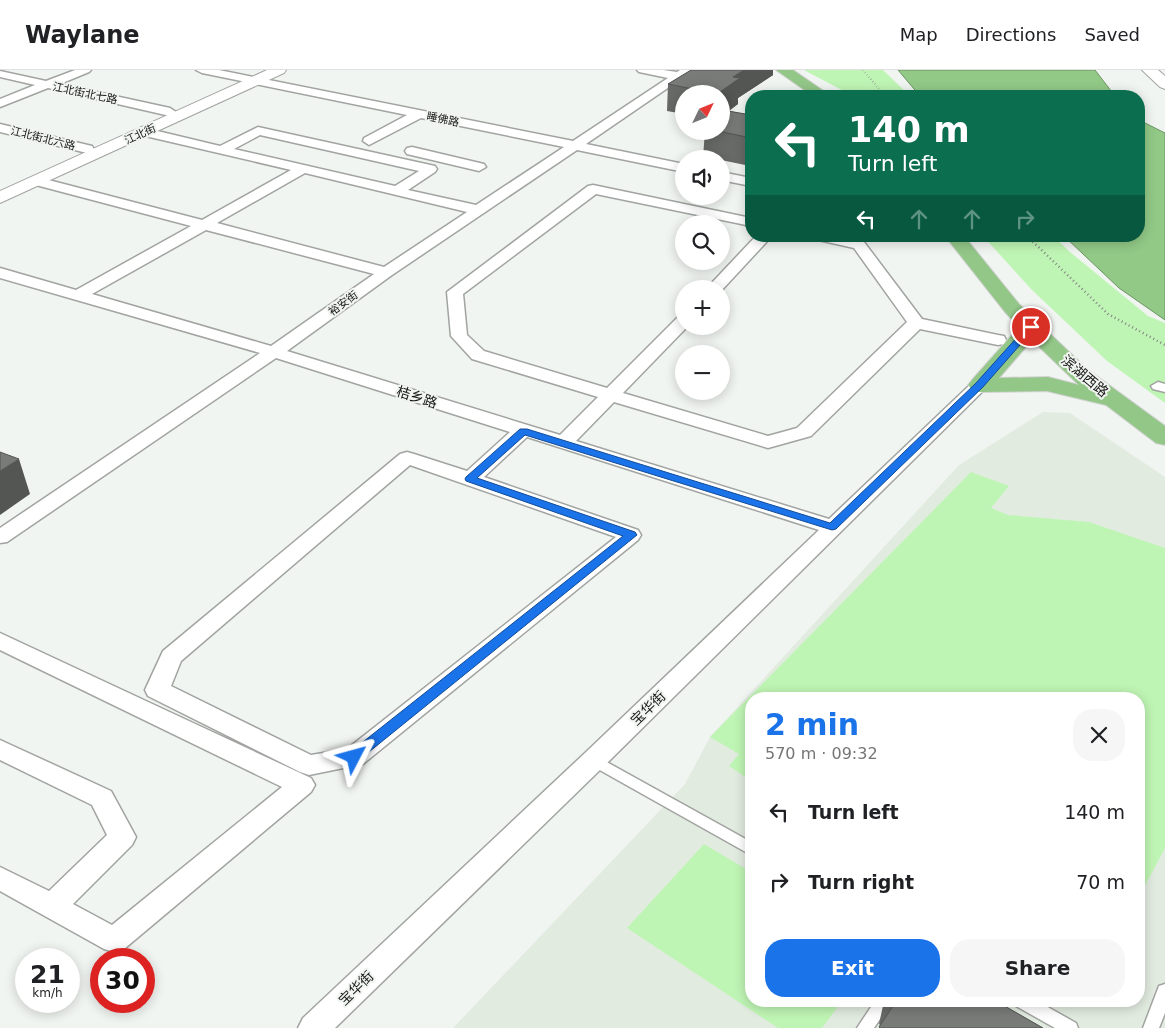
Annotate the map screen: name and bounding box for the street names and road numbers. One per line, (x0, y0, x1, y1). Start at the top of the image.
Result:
street label: 江北街北七路 (51, 80, 119, 107)
street label: 睡佛路 (425, 110, 460, 129)
street label: 江北街 (123, 122, 158, 147)
street label: 江北街北六路 (9, 124, 76, 153)
street label: 裕安街 (326, 288, 360, 318)
street label: 滨湖西路 (1058, 352, 1112, 400)
street label: 桔乡路 (395, 383, 439, 411)
street label: 宝华街 (627, 688, 669, 728)
street label: 宝华街 (335, 968, 377, 1008)

